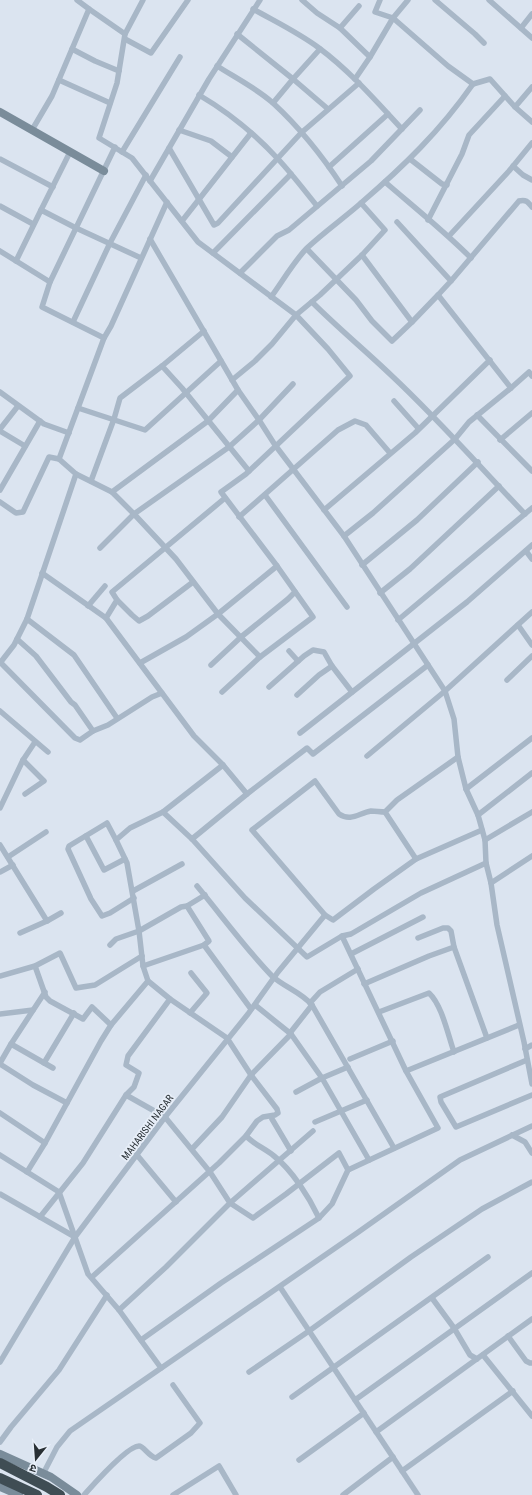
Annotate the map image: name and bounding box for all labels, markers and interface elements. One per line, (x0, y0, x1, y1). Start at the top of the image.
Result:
street label: MAHARISHI NAGAR (119, 1092, 176, 1162)
north arrow (16, 1439, 56, 1479)
text: उ (28, 1461, 38, 1475)

